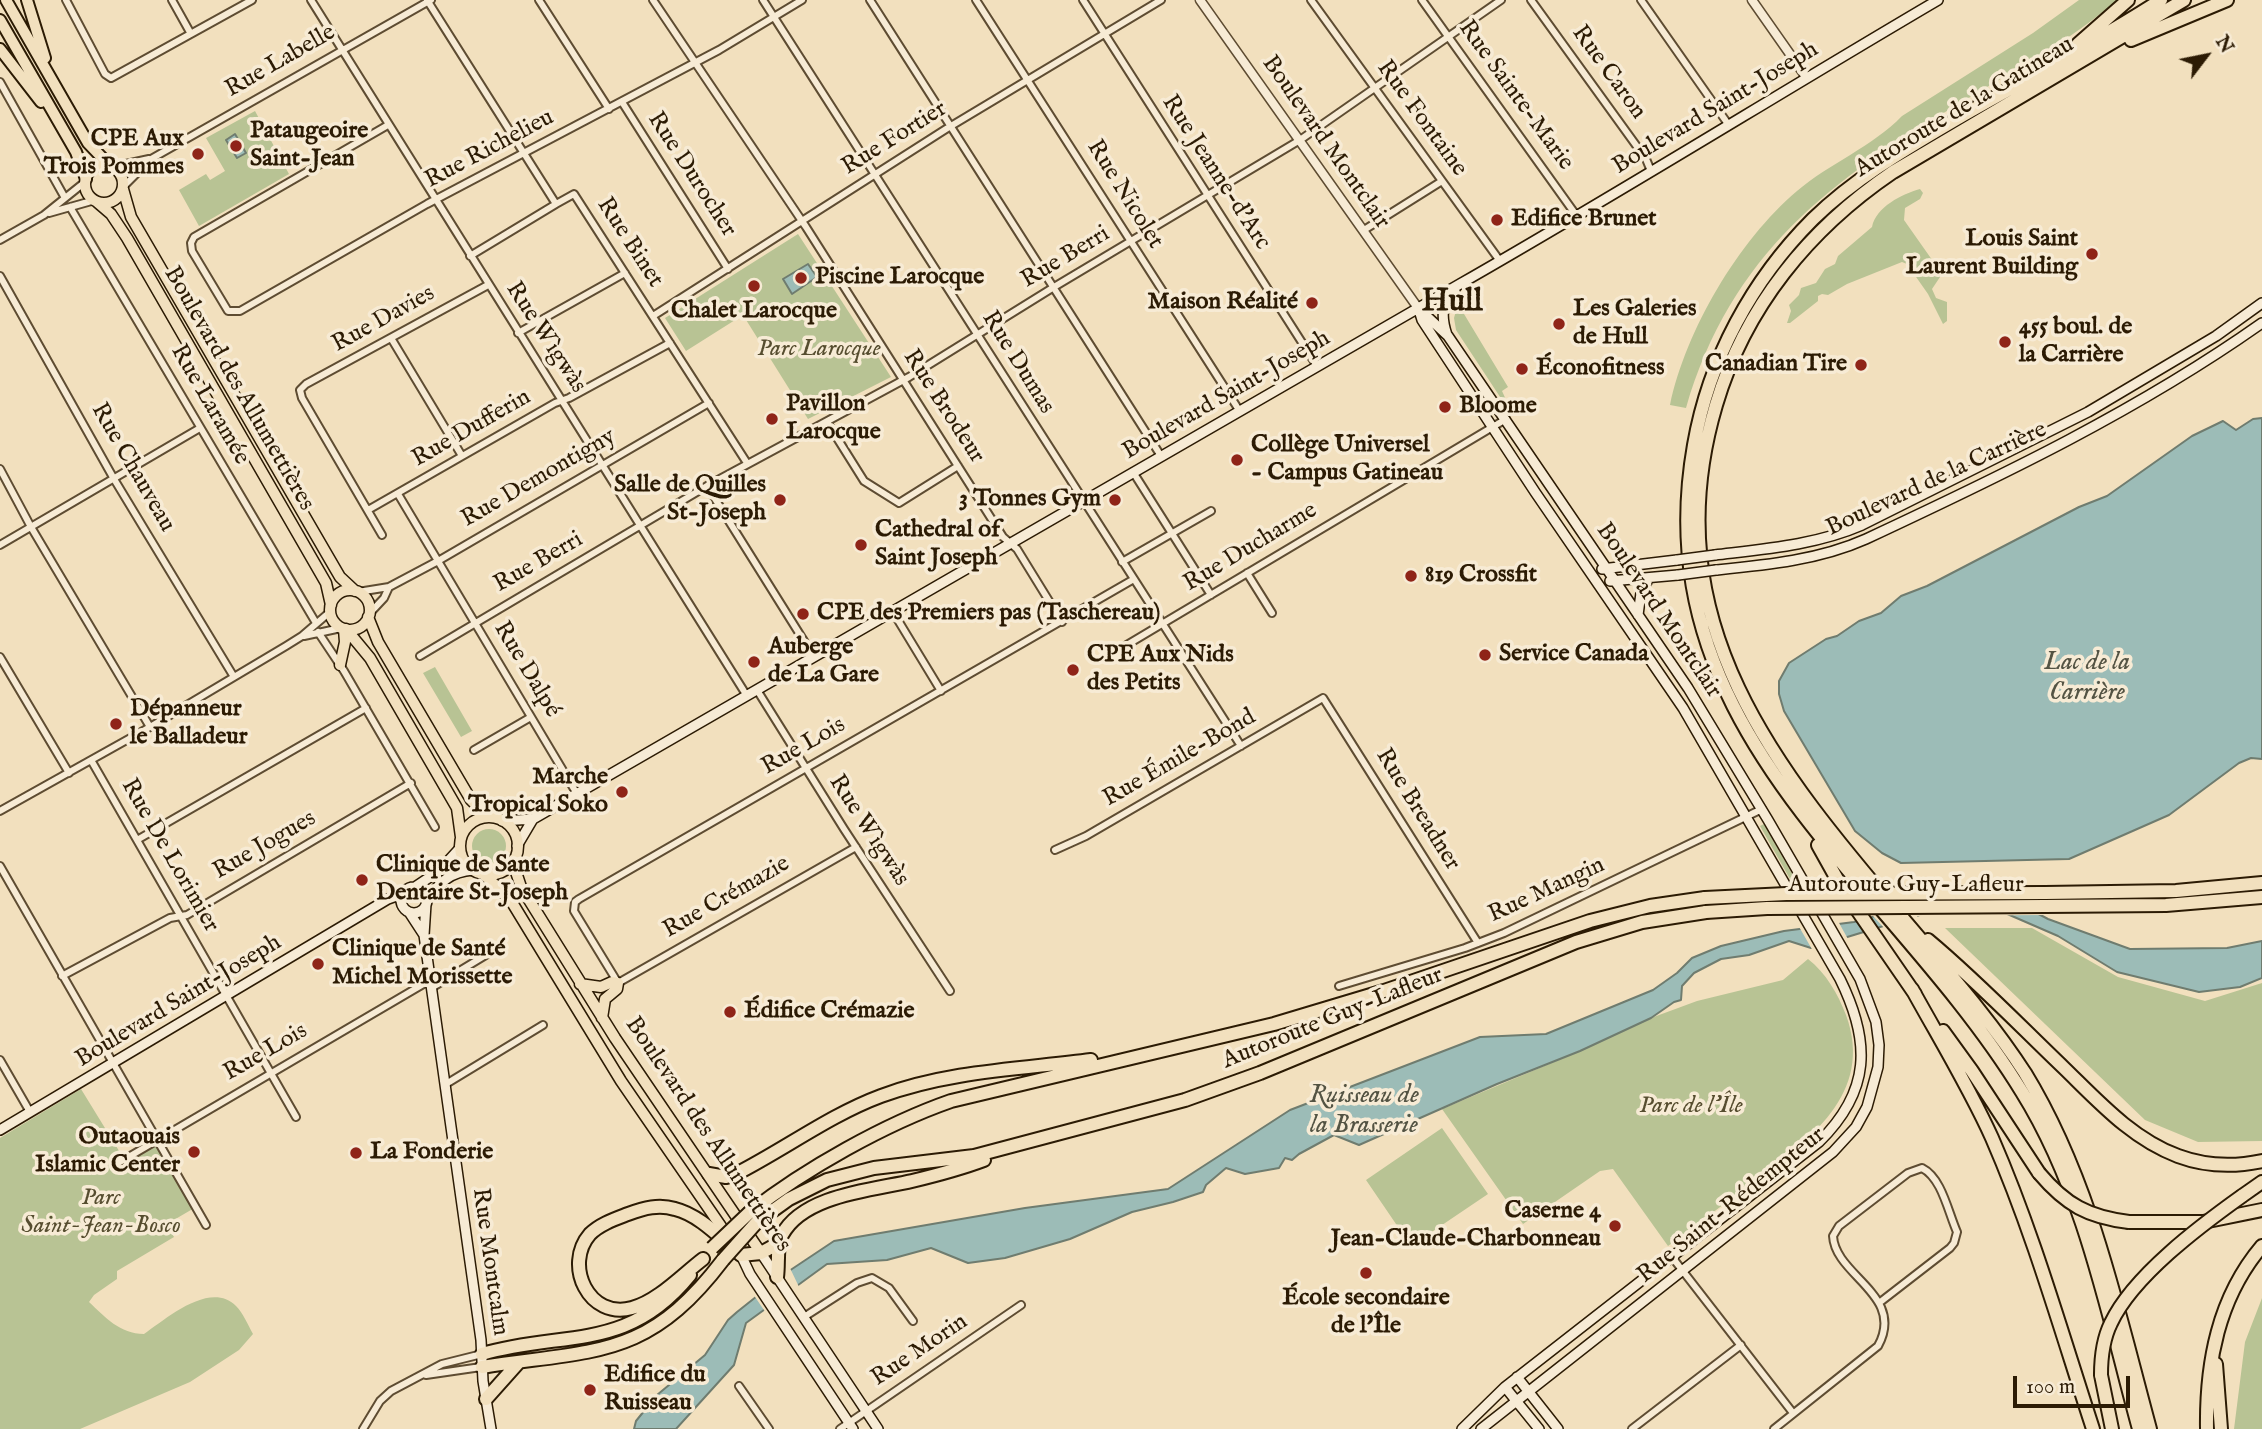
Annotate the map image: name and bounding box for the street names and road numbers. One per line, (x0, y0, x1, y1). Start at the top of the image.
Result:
street label: Rue Sainte-Marie (1451, 15, 1579, 177)
street label: Rue Labelle (221, 19, 341, 105)
street label: Rue Caron (1564, 21, 1652, 125)
street label: Autoroute de la Gatineau (1850, 31, 2080, 185)
street label: Boulevard Saint-Joseph (1608, 36, 1824, 182)
street label: Boulevard Montclair (1254, 51, 1396, 235)
street label: Rue Fontaine (1369, 55, 1473, 183)
street label: Rue Jeanne-d'Arc (1154, 90, 1276, 256)
street label: Rue Fortier (837, 96, 953, 182)
street label: Rue Richelieu (421, 104, 559, 196)
street label: Rue Durocher (640, 107, 742, 243)
street label: Rue Nicolet (1079, 135, 1169, 255)
street label: Rue Binet (589, 193, 669, 293)
street label: Rue Berri (1017, 220, 1115, 296)
street label: Boulevard des Allumettières (156, 262, 320, 516)
street label: Rue Wìgwàs (498, 277, 592, 399)
street label: Rue Davies (328, 280, 440, 360)
street label: Rue Dumas (974, 306, 1060, 420)
street label: Boulevard Saint-Joseph (1118, 325, 1336, 467)
street label: Rue Laramée (163, 340, 255, 470)
street label: Rue Brodeur (896, 345, 990, 469)
street label: Rue Dufferin (408, 384, 536, 474)
street label: Rue Chauveau (84, 398, 180, 538)
street label: Boulevard de la Carrière (1822, 416, 2052, 544)
street label: Rue Demontigny (457, 423, 621, 535)
street label: Rue Ducharme (1179, 497, 1323, 599)
street label: Boulevard Montclair (1589, 518, 1727, 704)
street label: Rue Berri (489, 526, 589, 600)
street label: Rue Dalpé (486, 617, 566, 723)
street label: Rue Émile-Bond (1099, 704, 1261, 814)
street label: Rue Lois (757, 712, 851, 782)
street label: Rue Breadner (1368, 744, 1466, 876)
street label: Rue Wìgwàs (821, 770, 915, 892)
street label: Rue De Lorimier (113, 774, 225, 938)
street label: Rue Jogues (209, 805, 321, 887)
street label: Rue Crémazie (659, 850, 795, 946)
street label: Rue Mangin (1484, 852, 1610, 930)
street label: Autoroute Guy-Lafleur (1788, 872, 2024, 900)
street label: Boulevard Saint-Joseph (71, 929, 287, 1075)
street label: Autoroute Guy-Lafleur (1218, 962, 1448, 1076)
street label: Boulevard des Allumettières (618, 1012, 796, 1258)
street label: Rue Lois (219, 1018, 313, 1088)
street label: Rue Saint-Rédempteur (1632, 1121, 1832, 1291)
street label: Rue Montcalm (464, 1186, 514, 1338)
street label: Rue Morin (866, 1308, 974, 1394)

